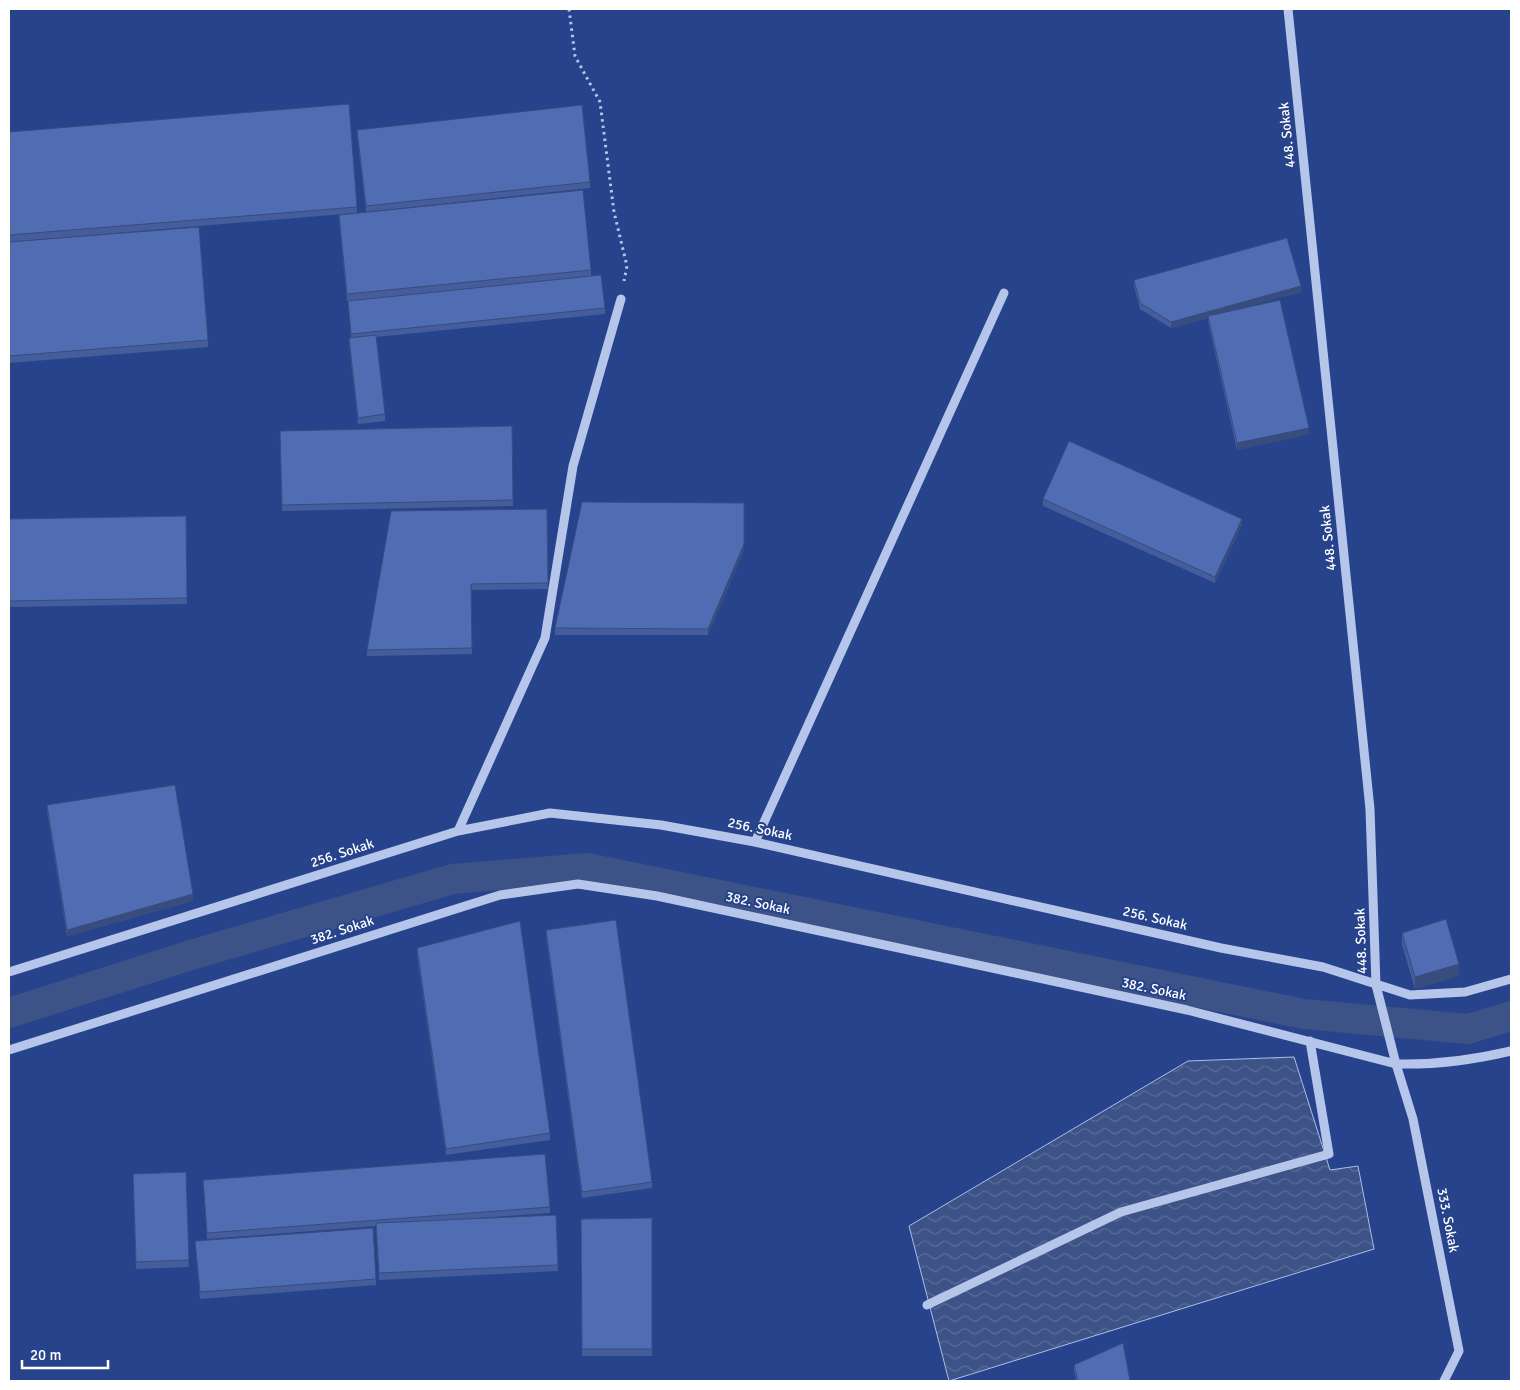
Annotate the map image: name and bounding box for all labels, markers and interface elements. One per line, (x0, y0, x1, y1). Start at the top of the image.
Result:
street label: 448. Sokak (1275, 101, 1299, 169)
street label: 448. Sokak (1316, 504, 1340, 572)
street label: 256. Sokak (726, 814, 794, 844)
street label: 256. Sokak (308, 835, 376, 871)
street label: 382. Sokak (724, 888, 792, 918)
street label: 256. Sokak (1121, 902, 1189, 934)
street label: 448. Sokak (1351, 908, 1371, 974)
street label: 382. Sokak (308, 912, 376, 948)
street label: 382. Sokak (1120, 974, 1188, 1004)
street label: 333. Sokak (1433, 1186, 1463, 1254)
scale bar (22, 1338, 109, 1370)
text: 20 m (30, 1346, 61, 1364)

